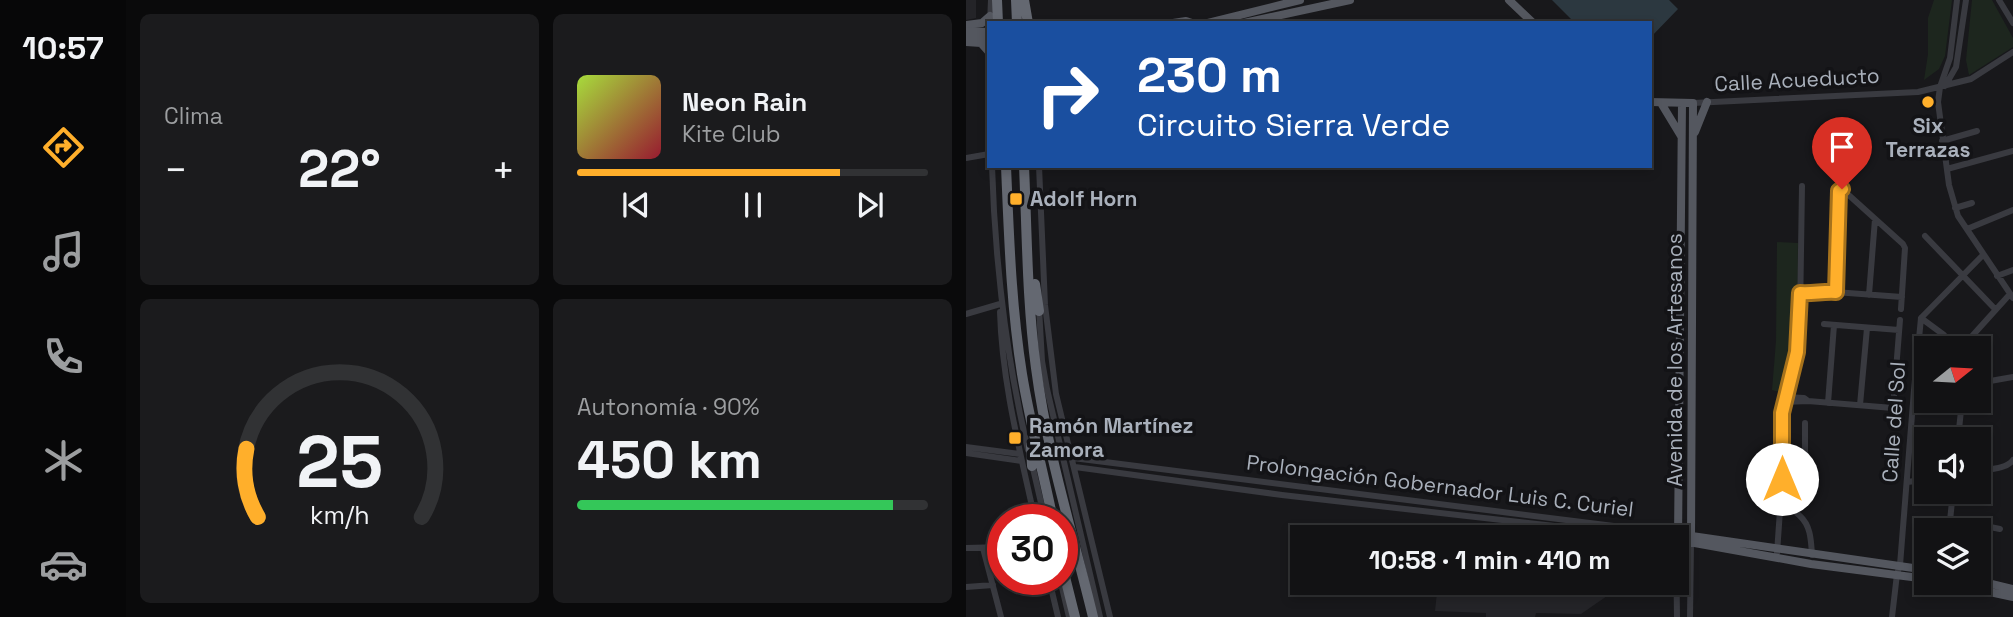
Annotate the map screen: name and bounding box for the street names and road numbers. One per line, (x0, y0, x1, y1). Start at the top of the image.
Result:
street label: Calle Acueducto (1714, 62, 1880, 97)
street label: Avenida de los Artesanos (1661, 233, 1688, 487)
street label: Calle del Sol (1876, 361, 1911, 483)
street label: Prolongación Gobernador Luis C. Curiel (1245, 448, 1635, 523)

